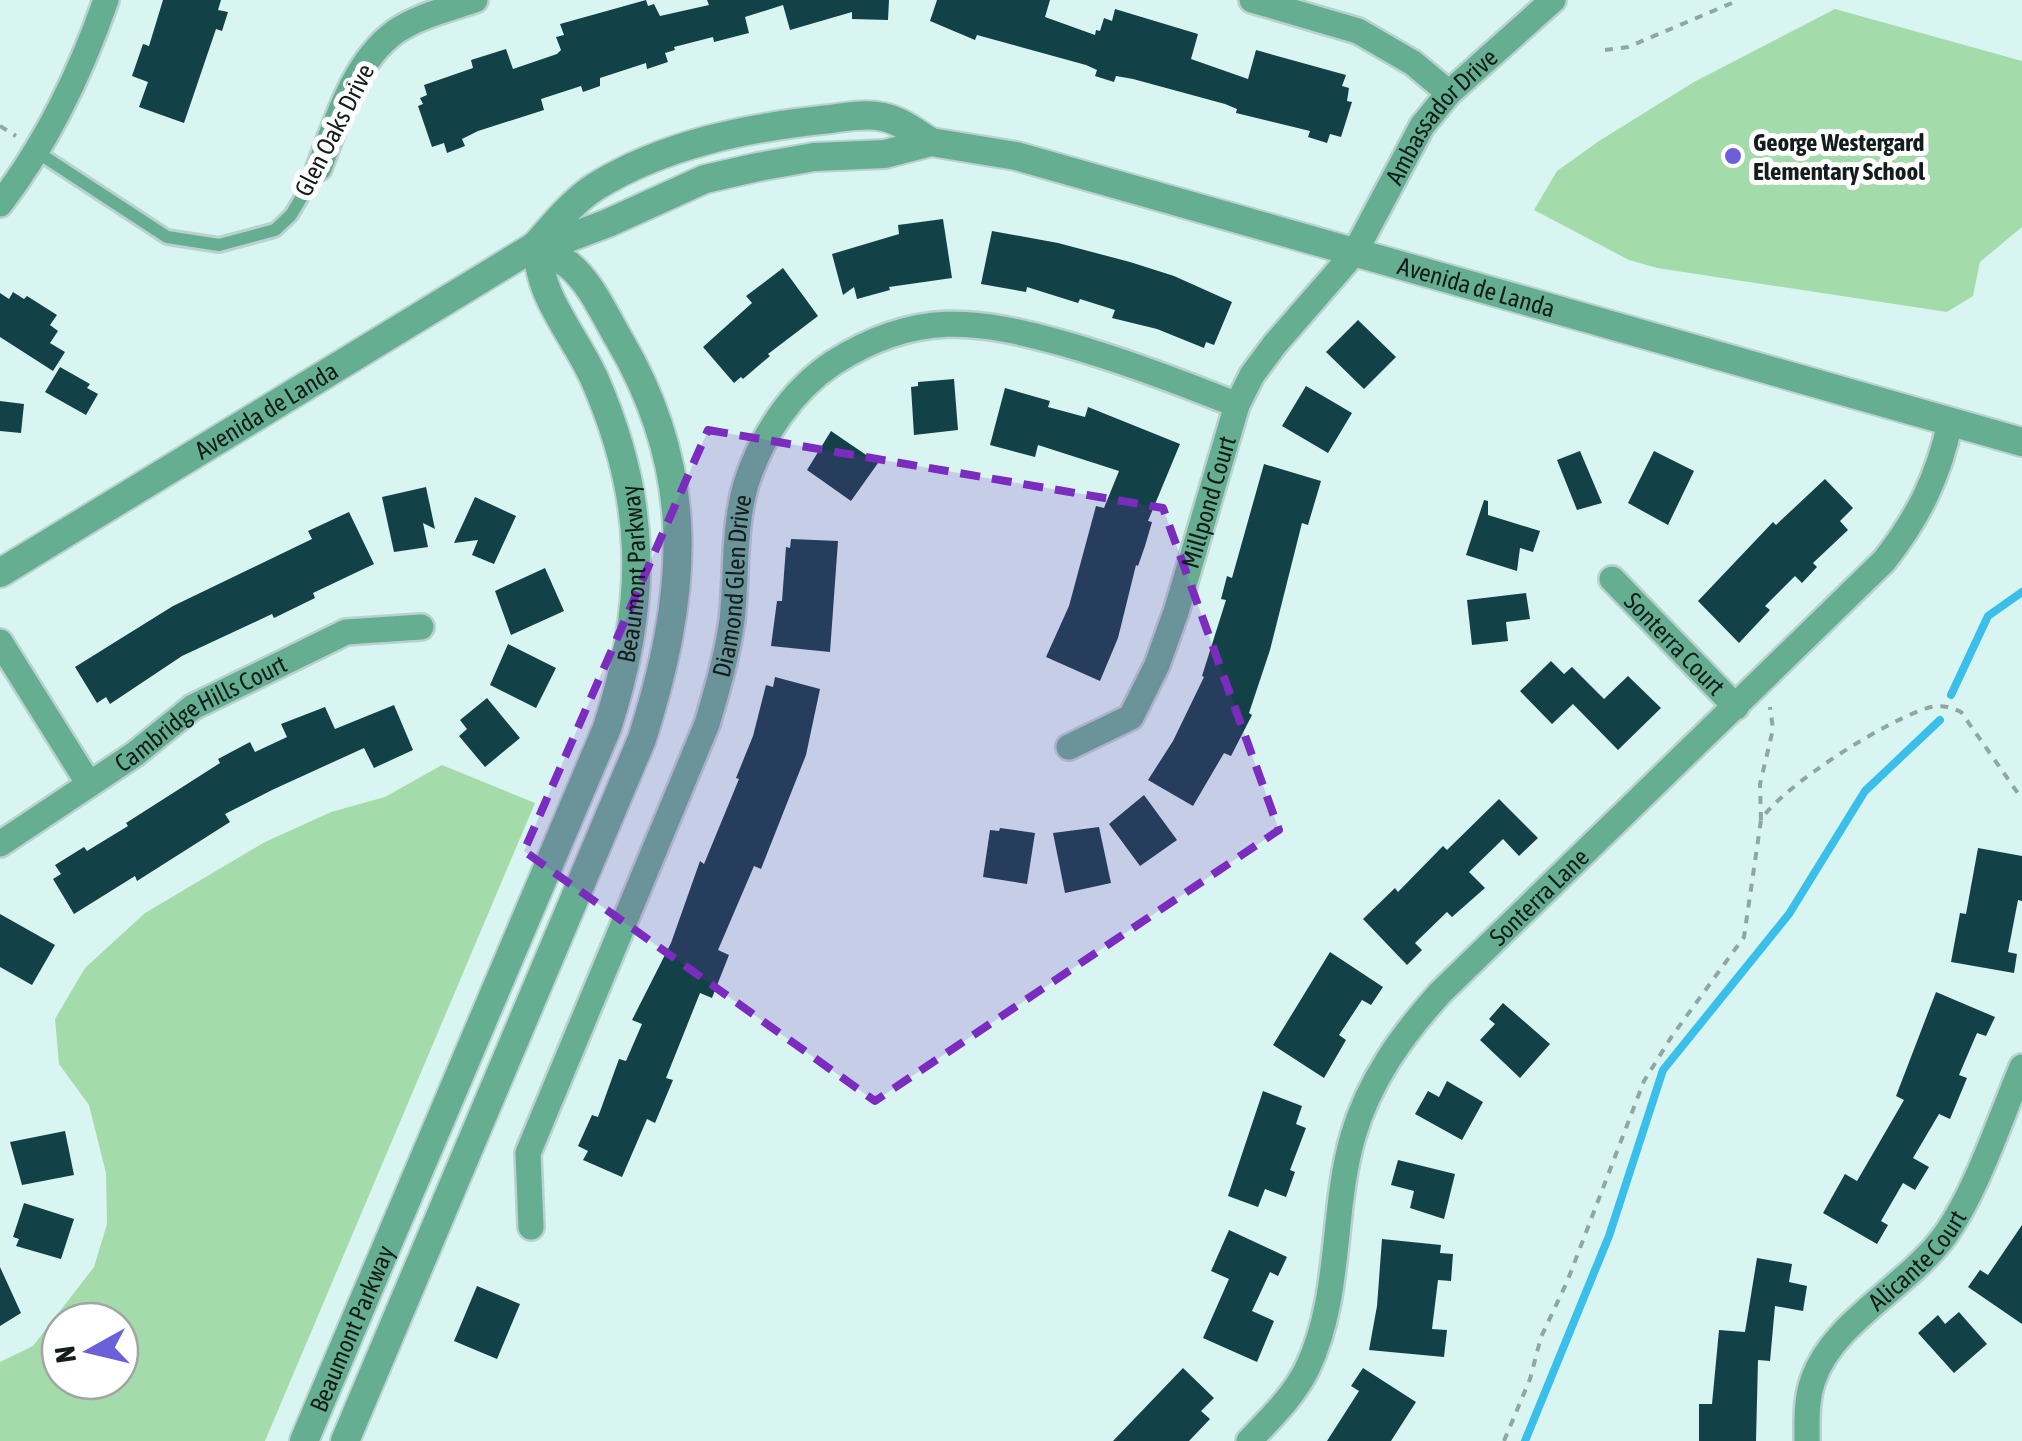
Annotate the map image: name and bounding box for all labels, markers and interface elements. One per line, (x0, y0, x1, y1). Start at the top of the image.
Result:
street label: Ambassador Drive (1380, 43, 1503, 189)
street label: Glen Oaks Drive (289, 59, 379, 201)
place label: George Westergard Elementary School (1753, 128, 1925, 185)
marker: George Westergard Elementary School (1722, 145, 1744, 167)
street label: Avenida de Landa (1395, 251, 1558, 323)
street label: Avenida de Landa (190, 356, 343, 465)
street label: Millpond Court (1176, 433, 1241, 571)
street label: Beaumont Parkway (611, 483, 650, 665)
street label: Diamond Glen Drive (707, 492, 757, 680)
street label: Sonterra Court (1619, 587, 1730, 701)
street label: Cambridge Hills Court (109, 649, 291, 777)
street label: Sonterra Lane (1484, 843, 1594, 951)
street label: Alicante Court (1863, 1205, 1972, 1316)
street label: Beaumont Parkway (304, 1241, 399, 1416)
north arrow (40, 1301, 140, 1401)
text: N (48, 1344, 82, 1365)

